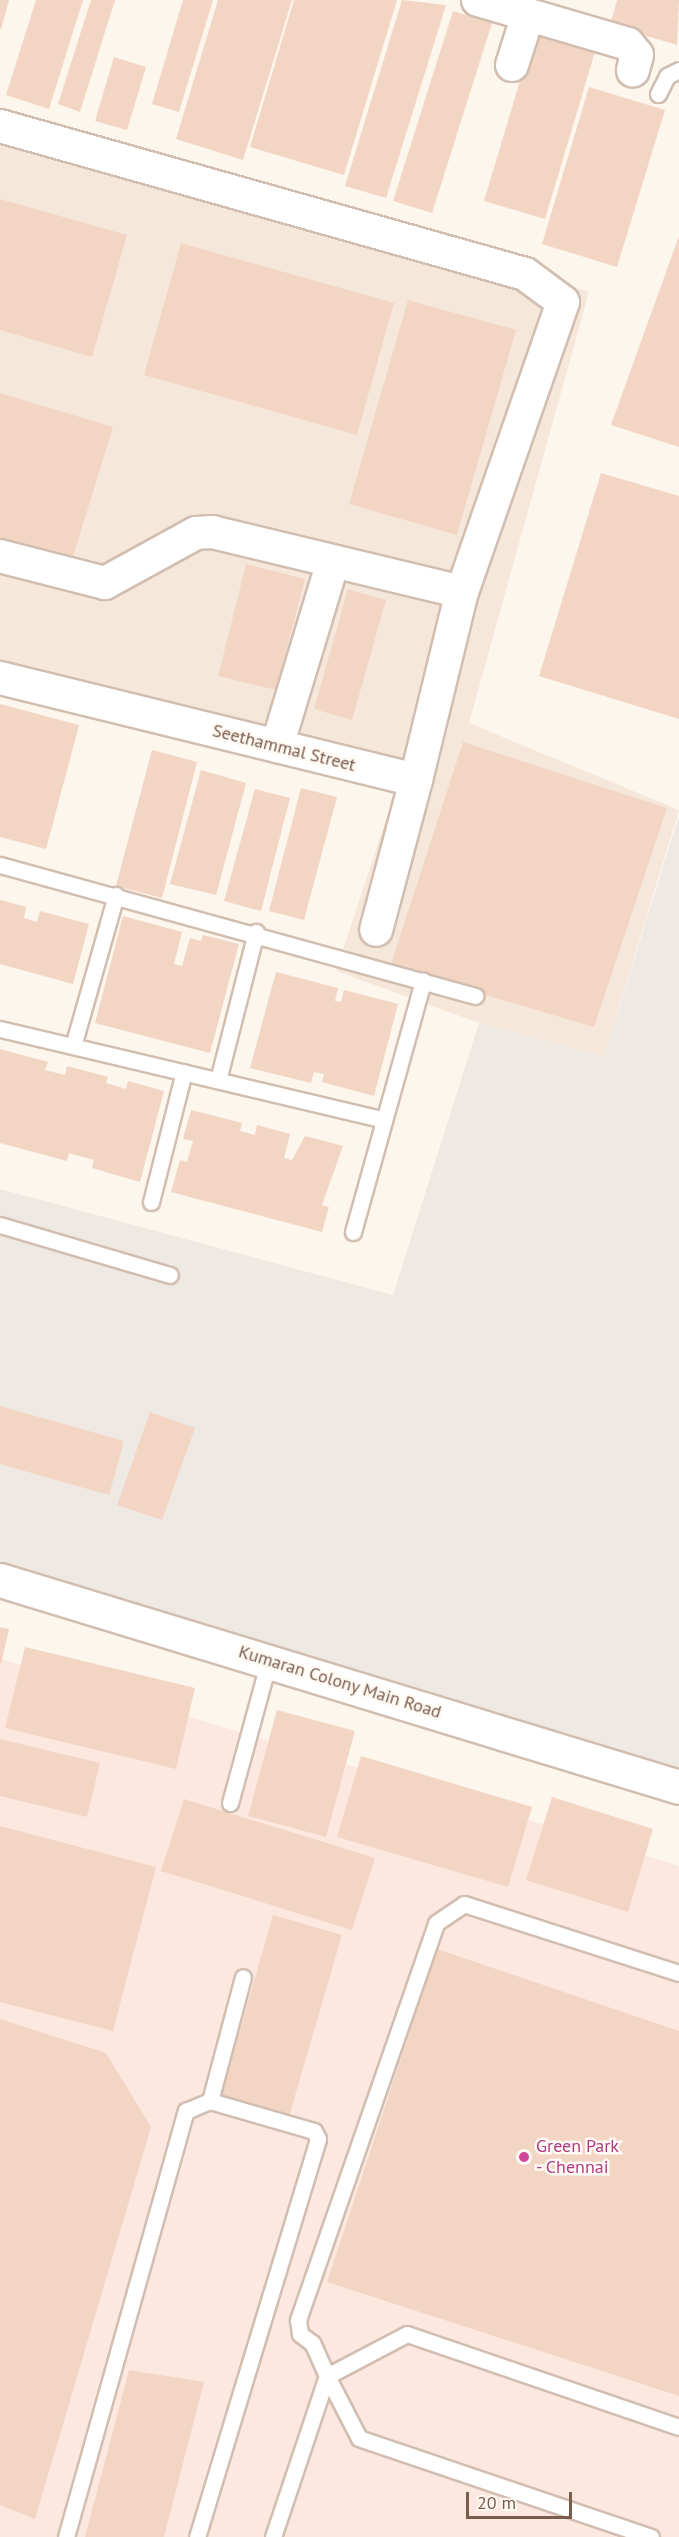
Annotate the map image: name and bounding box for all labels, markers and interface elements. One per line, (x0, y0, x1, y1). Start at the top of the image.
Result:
street label: Seethammal Street (210, 720, 358, 776)
street label: Kumaran Colony Main Road (236, 1641, 444, 1723)
place label: Green Park - Chennai (536, 2136, 619, 2178)
marker: Green Park - Chennai (517, 2150, 531, 2164)
scale bar (469, 2480, 576, 2518)
text: 20 m (477, 2491, 516, 2514)

